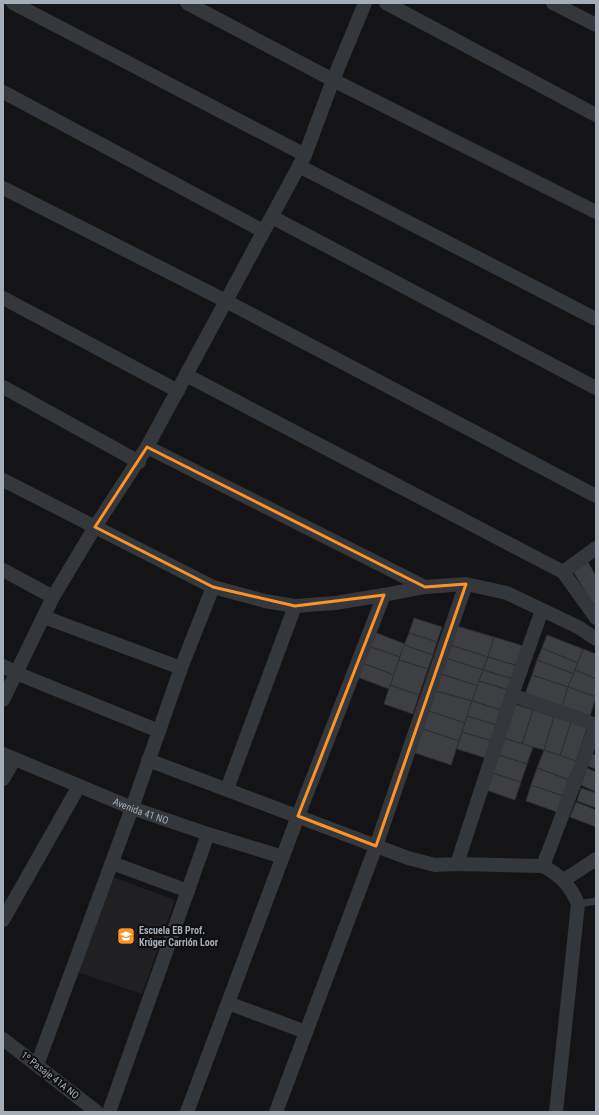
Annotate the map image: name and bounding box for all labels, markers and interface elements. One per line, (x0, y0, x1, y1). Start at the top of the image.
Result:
street label: Avenida 41 NO (112, 795, 170, 826)
place label: Escuela EB Prof. Krúger Carrión Loor (139, 925, 219, 948)
school or university icon: Escuela EB Prof. Krúger Carrión Loor (116, 926, 136, 946)
street label: 1º Pasaje 41A NO (19, 1049, 81, 1101)

